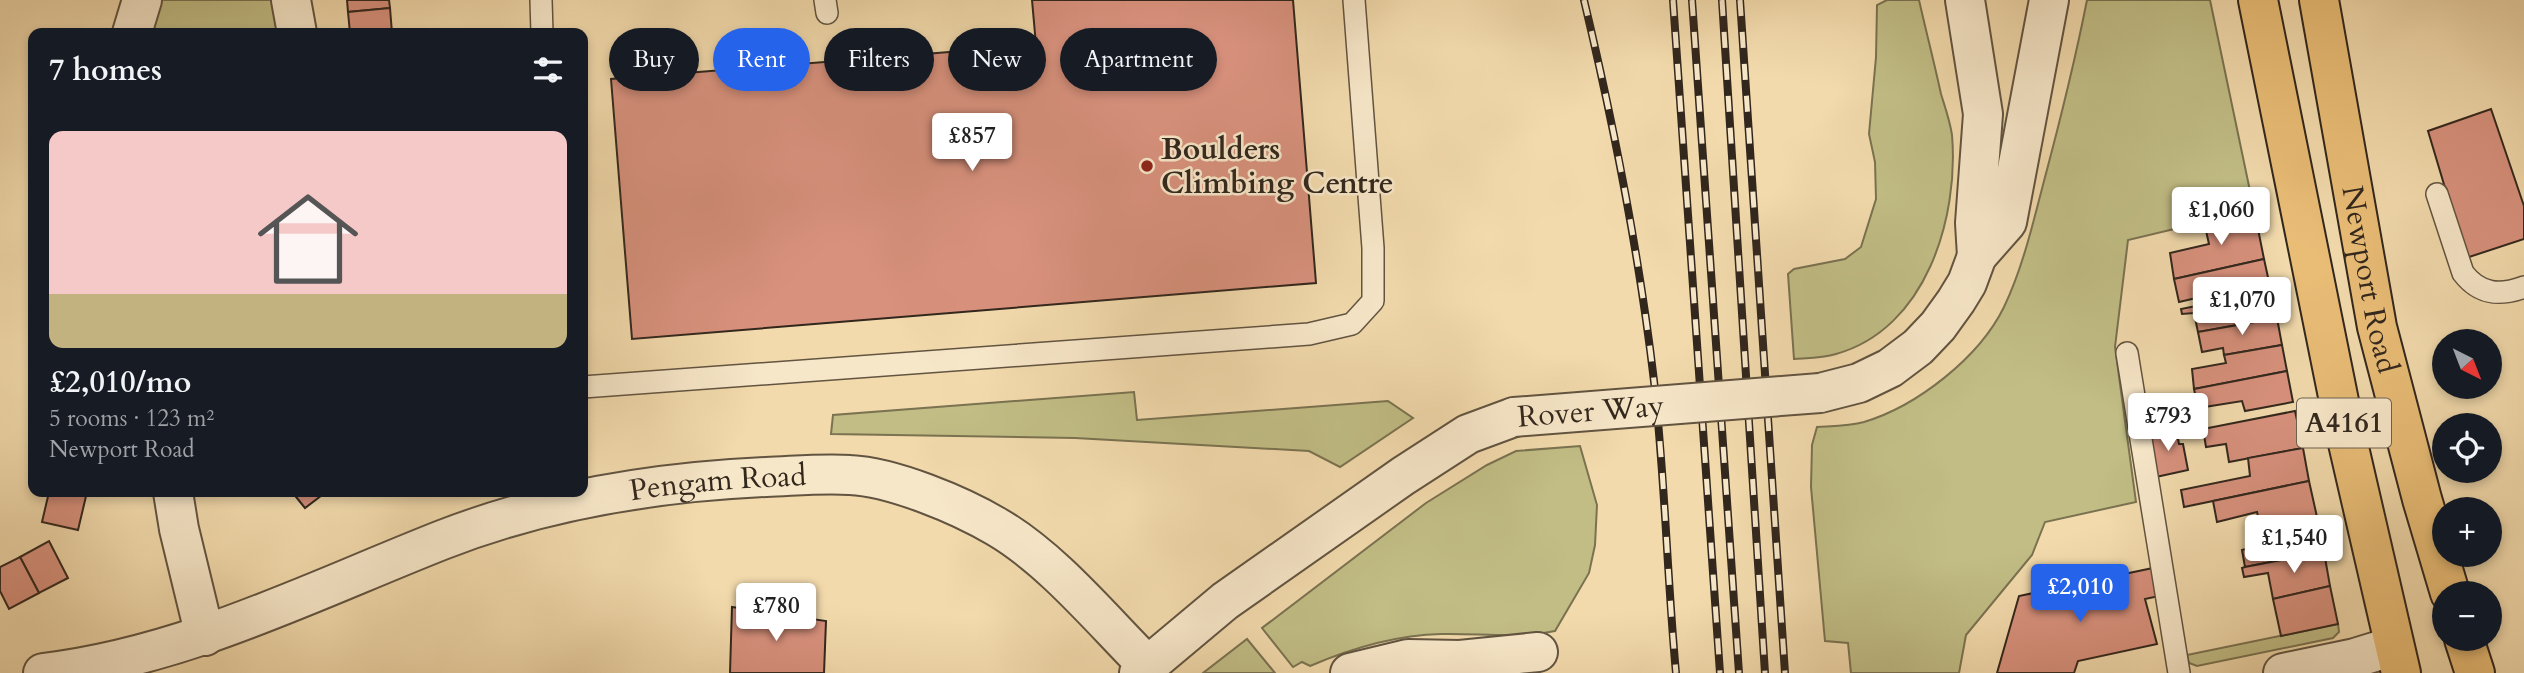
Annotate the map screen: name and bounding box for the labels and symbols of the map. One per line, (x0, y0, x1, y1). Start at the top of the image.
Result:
pin: £857 (931, 114, 1013, 173)
place label: Boulders Climbing Centre (1161, 129, 1394, 204)
marker: Boulders Climbing Centre (1139, 158, 1155, 174)
street label: Newport Road (2332, 183, 2409, 378)
pin: £1,060 (2164, 188, 2278, 247)
pin: £1,070 (2185, 278, 2299, 337)
north arrow (2432, 329, 2502, 399)
street label: Rover Way (1516, 385, 1666, 437)
pin: £793 (2127, 393, 2209, 453)
road number: A4161 (2297, 398, 2391, 448)
street label: Pengam Road (626, 454, 807, 511)
pin: £1,540 (2237, 516, 2351, 575)
pin: £2,010 (2023, 564, 2137, 624)
pin: £780 (735, 584, 817, 643)

